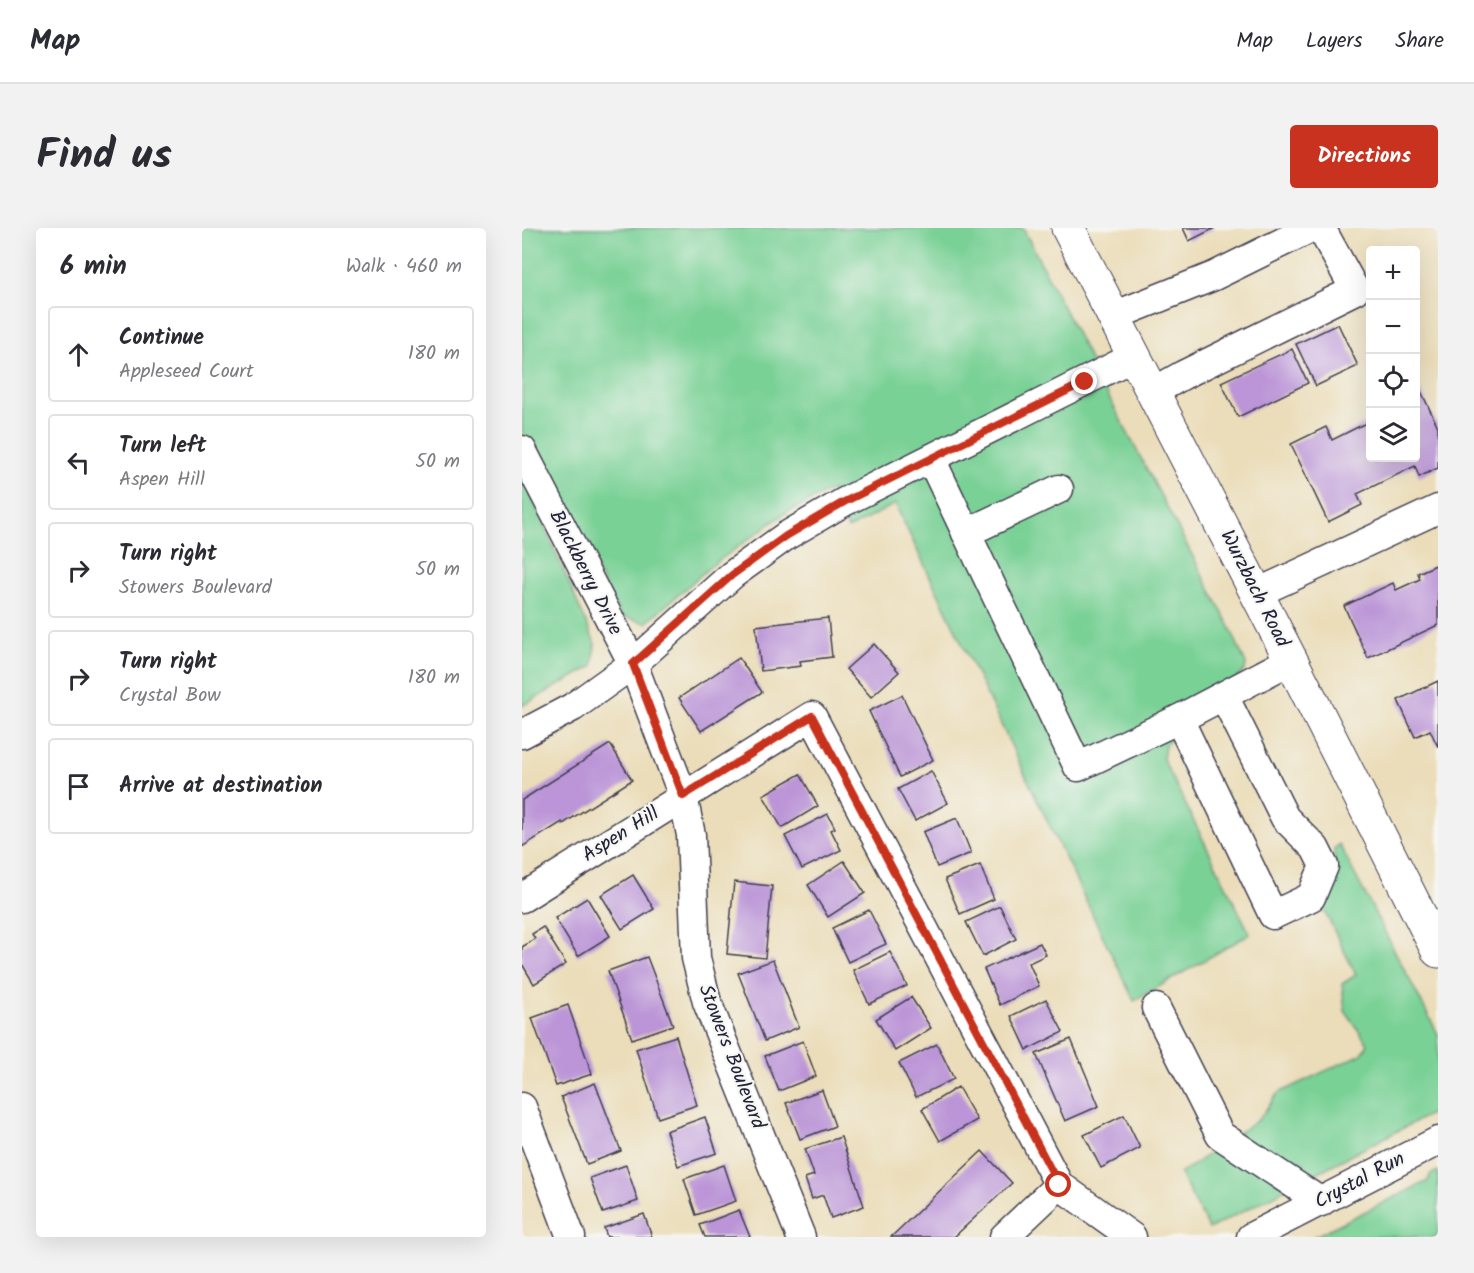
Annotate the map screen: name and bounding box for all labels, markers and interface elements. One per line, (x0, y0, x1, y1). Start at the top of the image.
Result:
text: Map (30, 19, 81, 64)
text: Map (1236, 25, 1273, 58)
text: Layers (1306, 25, 1362, 58)
text: Share (1395, 25, 1444, 58)
text: Find us (36, 123, 172, 190)
button: Directions (1290, 125, 1438, 188)
text: 6 min (60, 246, 127, 288)
map controls (1366, 246, 1420, 462)
button: + (1366, 246, 1420, 300)
text: Walk · 460 m (346, 251, 462, 283)
button: − (1366, 300, 1420, 354)
text: Continue (119, 321, 204, 356)
icon: ahead (62, 338, 95, 371)
text: 180 m (408, 338, 460, 370)
button: locate (1366, 354, 1420, 408)
text: Appleseed Court (119, 356, 254, 388)
route end (1071, 368, 1097, 394)
button: layers (1366, 408, 1420, 462)
text: Turn left (119, 429, 206, 464)
icon: left (62, 446, 95, 479)
text: 50 m (415, 446, 460, 478)
text: Aspen Hill (119, 464, 205, 496)
street label: Blackberry Drive (540, 505, 630, 641)
street label: Wurzbach Road (1211, 525, 1298, 654)
text: Turn right (119, 537, 217, 572)
icon: right (62, 554, 95, 587)
text: 50 m (415, 554, 460, 586)
text: Stowers Boulevard (119, 572, 272, 604)
text: Turn right (119, 645, 217, 680)
icon: right (62, 662, 95, 695)
text: 180 m (408, 662, 460, 694)
text: Crystal Bow (119, 680, 221, 712)
text: Arrive at destination (119, 769, 322, 804)
icon: arrive (62, 770, 95, 803)
street label: Aspen Hill (576, 799, 666, 871)
street label: Stowers Boulevard (689, 980, 774, 1135)
street label: Crystal Run (1309, 1144, 1411, 1218)
route start (1045, 1171, 1071, 1197)

